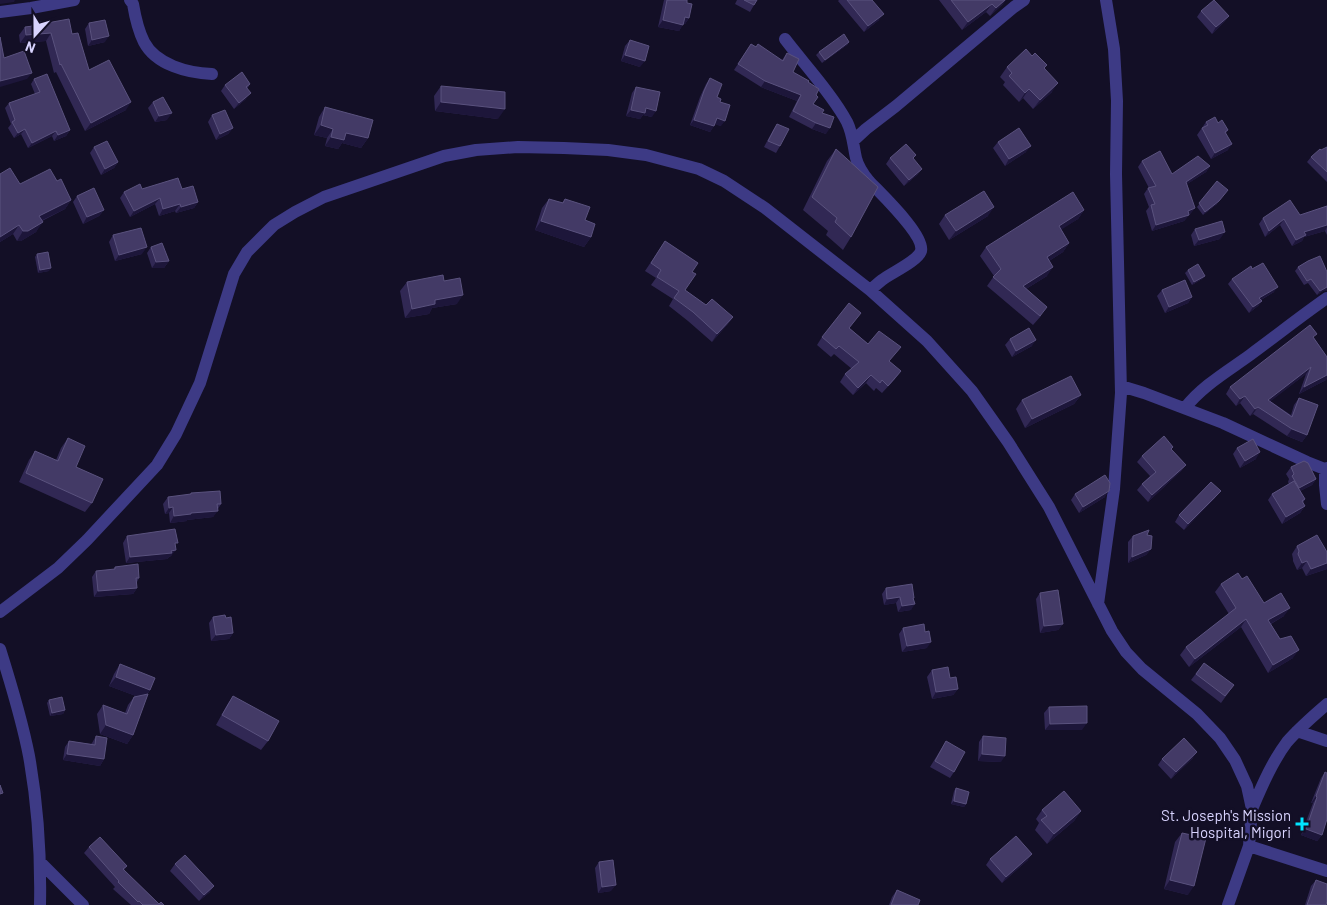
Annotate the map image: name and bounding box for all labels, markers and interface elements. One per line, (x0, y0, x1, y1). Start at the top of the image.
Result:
north arrow (10, 10, 60, 60)
text: N (23, 38, 38, 57)
place label: St. Joseph's Mission Hospital, Migori (1161, 806, 1291, 841)
marker: St. Joseph's Mission Hospital, Migori (1295, 817, 1309, 831)

